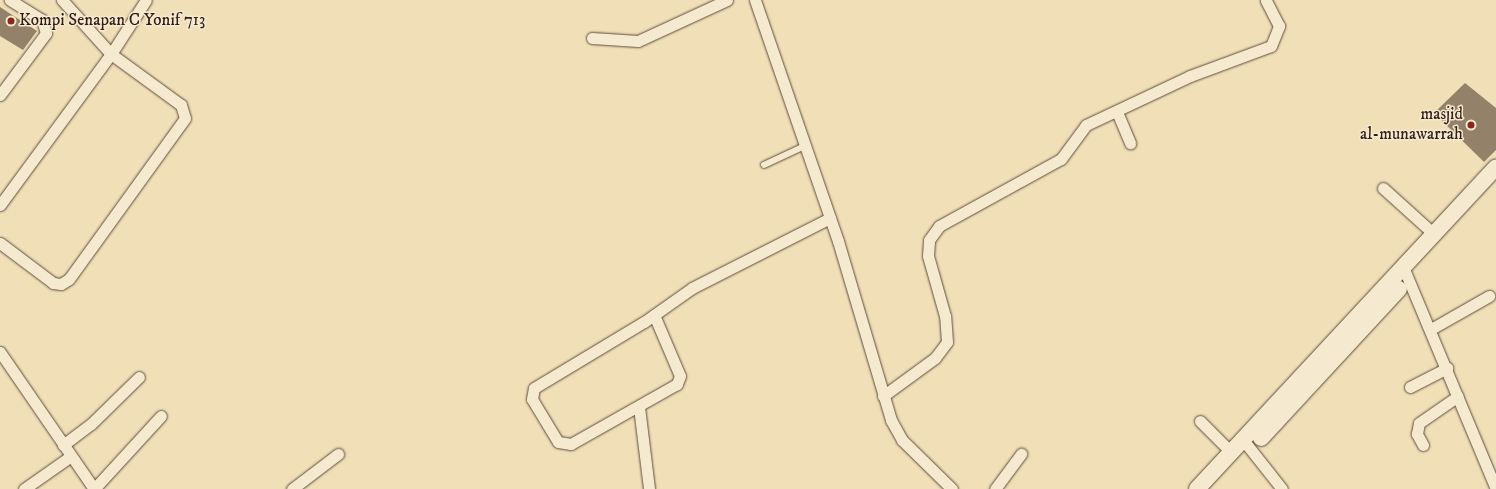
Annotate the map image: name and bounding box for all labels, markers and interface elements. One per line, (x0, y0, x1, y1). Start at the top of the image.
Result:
place label: Kompi Senapan C Yonif 713 (19, 11, 205, 31)
marker: Kompi Senapan C Yonif 713 (6, 16, 16, 26)
place label: masjid al-munawarrah (1360, 105, 1463, 145)
marker: masjid al-munawarrah (1466, 120, 1476, 130)

